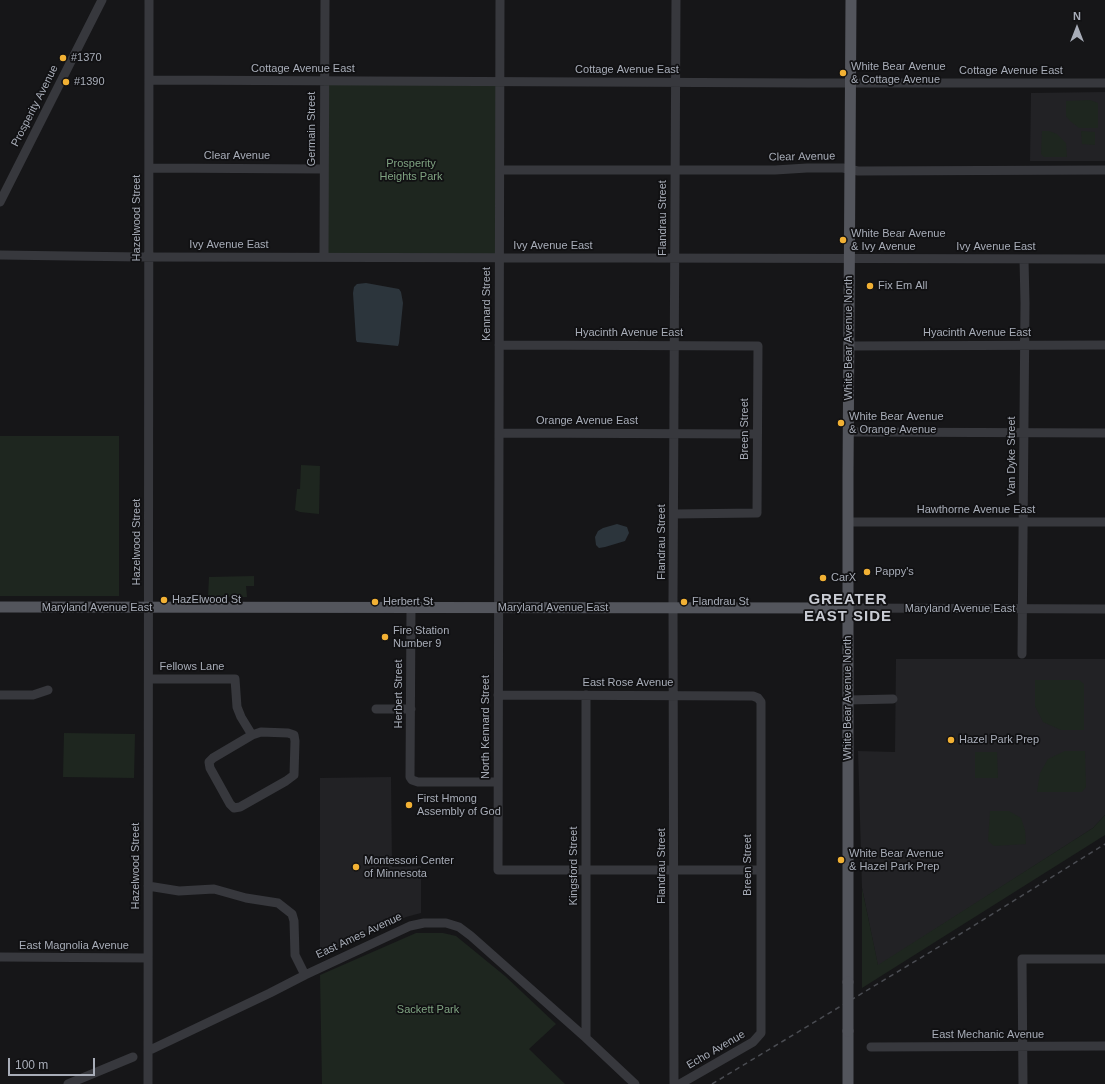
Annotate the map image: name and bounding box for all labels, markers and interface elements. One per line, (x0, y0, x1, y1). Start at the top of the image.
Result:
north arrow (1057, 8, 1097, 48)
text: N (1073, 10, 1081, 22)
place label: #1370 (71, 51, 102, 65)
marker: #1370 (58, 53, 68, 63)
place label: White Bear Avenue & Cottage Avenue (851, 60, 946, 86)
street label: Cottage Avenue East (251, 62, 355, 76)
street label: Prosperity Avenue (9, 63, 61, 149)
street label: Cottage Avenue East (575, 63, 679, 77)
street label: Cottage Avenue East (959, 64, 1063, 78)
marker: White Bear Avenue & Cottage Avenue (838, 68, 848, 78)
place label: #1390 (74, 75, 105, 89)
marker: #1390 (61, 77, 71, 87)
street label: Germain Street (305, 92, 319, 166)
street label: Clear Avenue (204, 149, 270, 163)
street label: Clear Avenue (769, 150, 835, 164)
park label: Prosperity Heights Park (380, 157, 442, 183)
street label: Hazelwood Street (130, 175, 144, 261)
street label: Flandrau Street (656, 180, 670, 256)
place label: White Bear Avenue & Ivy Avenue (851, 227, 946, 253)
marker: White Bear Avenue & Ivy Avenue (838, 235, 848, 245)
street label: Ivy Avenue East (189, 238, 269, 252)
street label: Ivy Avenue East (513, 239, 593, 253)
street label: Ivy Avenue East (956, 240, 1036, 254)
street label: Kennard Street (480, 267, 494, 341)
street label: White Bear Avenue North (842, 276, 856, 400)
place label: Fix Em All (878, 279, 928, 293)
marker: Fix Em All (865, 281, 875, 291)
street label: Hyacinth Avenue East (575, 326, 683, 340)
street label: Hyacinth Avenue East (923, 326, 1031, 340)
street label: Breen Street (738, 398, 752, 460)
place label: White Bear Avenue & Orange Avenue (849, 410, 944, 436)
street label: Orange Avenue East (536, 414, 638, 428)
street label: Van Dyke Street (1005, 416, 1019, 496)
marker: White Bear Avenue & Orange Avenue (836, 418, 846, 428)
street label: Hazelwood Street (130, 499, 144, 585)
street label: Hawthorne Avenue East (917, 503, 1035, 517)
street label: Flandrau Street (655, 504, 669, 580)
place label: Pappy's (875, 565, 914, 579)
marker: Pappy's (862, 567, 872, 577)
place label: CarX (831, 571, 856, 585)
marker: CarX (818, 573, 828, 583)
district label: GREATER EAST SIDE (804, 591, 892, 626)
place label: HazElwood St (172, 593, 241, 607)
marker: HazElwood St (159, 595, 169, 605)
place label: Herbert St (383, 595, 433, 609)
place label: Flandrau St (692, 595, 749, 609)
marker: Herbert St (370, 597, 380, 607)
marker: Flandrau St (679, 597, 689, 607)
street label: Maryland Avenue East (42, 601, 152, 615)
street label: Maryland Avenue East (498, 601, 608, 615)
street label: Maryland Avenue East (905, 602, 1015, 616)
place label: Fire Station Number 9 (393, 624, 449, 650)
marker: Fire Station Number 9 (380, 632, 390, 642)
street label: White Bear Avenue North (841, 636, 855, 760)
street label: Herbert Street (392, 659, 406, 729)
street label: Fellows Lane (160, 660, 224, 674)
street label: North Kennard Street (479, 675, 493, 779)
street label: East Rose Avenue (583, 676, 673, 690)
place label: Hazel Park Prep (959, 733, 1039, 747)
marker: Hazel Park Prep (946, 735, 956, 745)
place label: First Hmong Assembly of God (417, 792, 501, 818)
marker: First Hmong Assembly of God (404, 800, 414, 810)
street label: Hazelwood Street (129, 823, 143, 909)
street label: Kingsford Street (567, 827, 581, 905)
street label: Flandrau Street (655, 828, 669, 904)
street label: Breen Street (741, 834, 755, 896)
place label: White Bear Avenue & Hazel Park Prep (849, 847, 944, 873)
place label: Montessori Center of Minnesota (364, 854, 454, 880)
marker: White Bear Avenue & Hazel Park Prep (836, 855, 846, 865)
marker: Montessori Center of Minnesota (351, 862, 361, 872)
street label: East Ames Avenue (314, 910, 404, 962)
street label: East Magnolia Avenue (19, 939, 129, 953)
park label: Sackett Park (397, 1003, 459, 1017)
street label: Echo Avenue (684, 1028, 748, 1072)
street label: East Mechanic Avenue (932, 1028, 1044, 1042)
scale bar (10, 1050, 97, 1076)
text: 100 m (15, 1058, 48, 1072)

